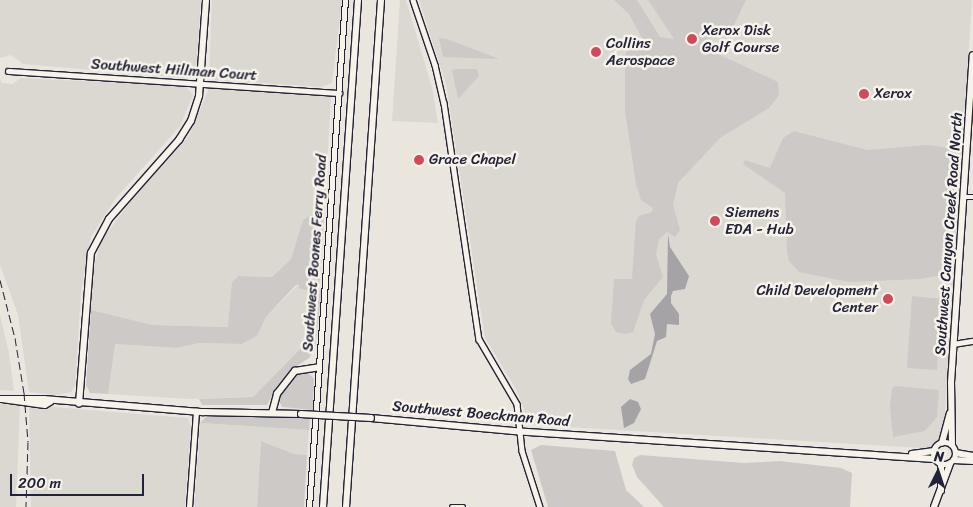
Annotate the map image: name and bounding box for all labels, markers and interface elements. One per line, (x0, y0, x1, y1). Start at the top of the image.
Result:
place label: Xerox Disk Golf Course (702, 21, 779, 56)
marker: Xerox Disk Golf Course (686, 33, 698, 45)
place label: Collins Aerospace (606, 34, 675, 69)
marker: Collins Aerospace (590, 46, 602, 58)
street label: Southwest Hillman Court (90, 55, 258, 85)
place label: Xerox (874, 85, 912, 103)
marker: Xerox (858, 88, 870, 100)
street label: Southwest Canyon Creek Road North (932, 112, 966, 356)
place label: Grace Chapel (429, 151, 516, 169)
street label: Southwest Boones Ferry Road (299, 154, 331, 352)
marker: Grace Chapel (413, 154, 425, 166)
place label: Siemens EDA - Hub (725, 203, 794, 238)
marker: Siemens EDA - Hub (709, 215, 721, 227)
place label: Child Development Center (756, 281, 878, 316)
marker: Child Development Center (882, 293, 894, 305)
street label: Southwest Boeckman Road (392, 397, 570, 431)
text: N (933, 444, 945, 469)
north arrow (913, 447, 963, 497)
scale bar (12, 464, 146, 496)
text: 200 m (18, 470, 61, 496)

